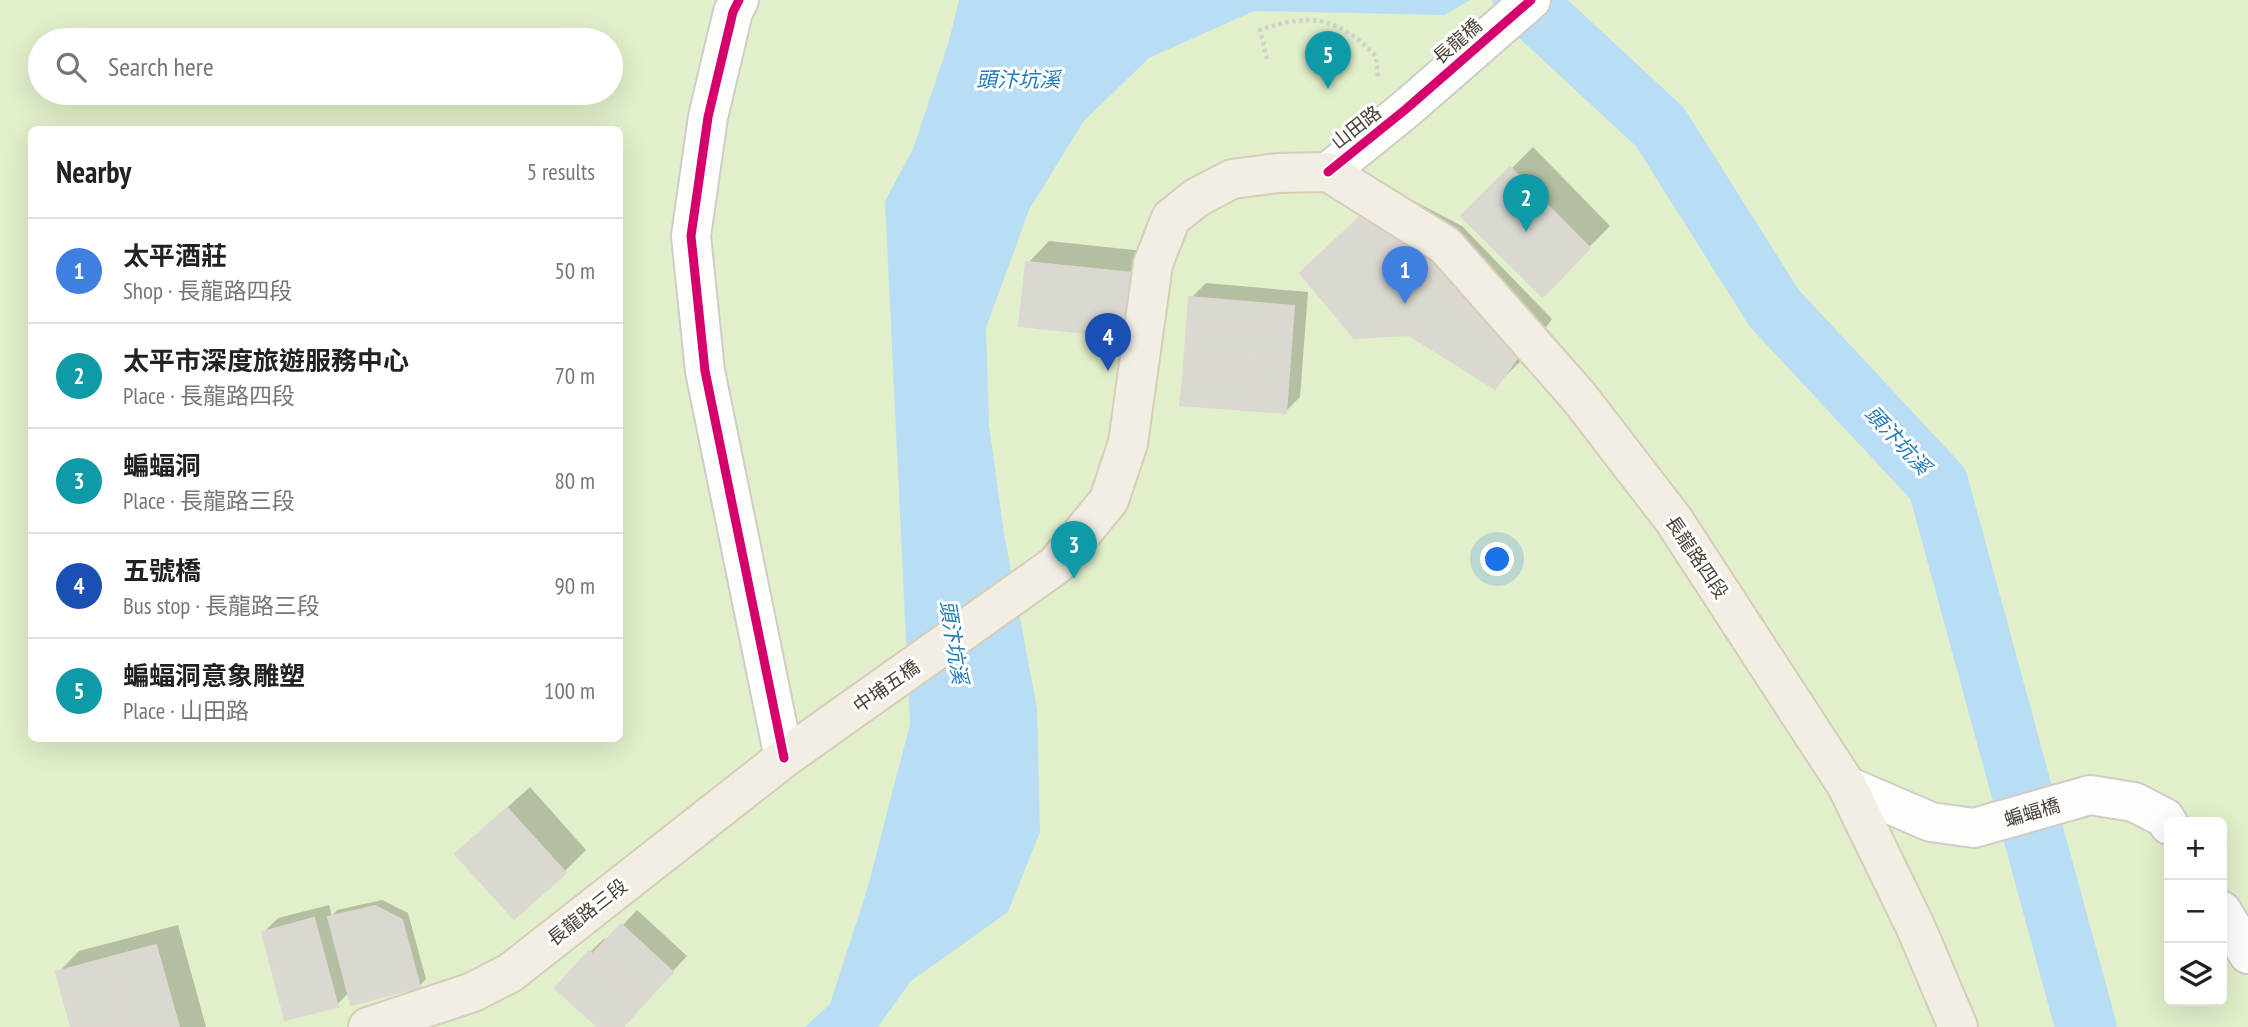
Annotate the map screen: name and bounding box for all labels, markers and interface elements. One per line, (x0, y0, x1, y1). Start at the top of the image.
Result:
street label: 長龍橋 (1428, 13, 1486, 69)
search box (28, 28, 623, 105)
pin: 5 (1305, 31, 1351, 89)
icon: search (52, 48, 90, 86)
text: Search here (108, 50, 214, 83)
water label: 頭汴坑溪 (976, 66, 1063, 93)
street label: 山田路 (1326, 100, 1386, 154)
text: Nearby (56, 152, 131, 191)
text: 5 results (527, 157, 595, 186)
pin: 2 (1503, 174, 1549, 232)
text: 太平酒莊 (123, 239, 227, 272)
pin: 1 (1382, 246, 1428, 304)
text: 1 (74, 256, 85, 285)
text: 50 m (554, 256, 595, 285)
text: Shop · 長龍路四段 (123, 276, 293, 305)
pin: 4 (1085, 313, 1131, 371)
text: 太平市深度旅遊服務中心 (123, 344, 409, 377)
text: 2 (74, 361, 85, 390)
text: 70 m (554, 361, 595, 390)
text: Place · 長龍路四段 (123, 381, 295, 410)
water label: 頭汴坑溪 (1859, 400, 1939, 482)
text: 蝙蝠洞 (123, 449, 201, 482)
text: 3 (74, 466, 85, 495)
text: 80 m (554, 466, 595, 495)
text: Place · 長龍路三段 (123, 486, 295, 515)
street label: 長龍路四段 (1660, 511, 1734, 603)
pin: 3 (1051, 521, 1097, 579)
your location (1480, 542, 1514, 576)
text: 五號橋 (123, 554, 201, 587)
text: 4 (74, 571, 85, 600)
text: 90 m (554, 571, 595, 600)
text: Bus stop · 長龍路三段 (123, 591, 320, 620)
water label: 頭汴坑溪 (934, 598, 974, 689)
street label: 中埔五橋 (848, 654, 924, 718)
text: 蝙蝠洞意象雕塑 (123, 659, 305, 692)
text: 5 (74, 676, 85, 705)
text: 100 m (544, 676, 595, 705)
text: Place · 山田路 (123, 696, 249, 725)
street label: 蝙蝠橋 (2001, 793, 2063, 831)
map controls (2164, 817, 2227, 1006)
button: + (2164, 817, 2227, 880)
street label: 長龍路三段 (542, 873, 632, 951)
button: − (2164, 880, 2227, 943)
button: layers (2164, 943, 2227, 1006)

